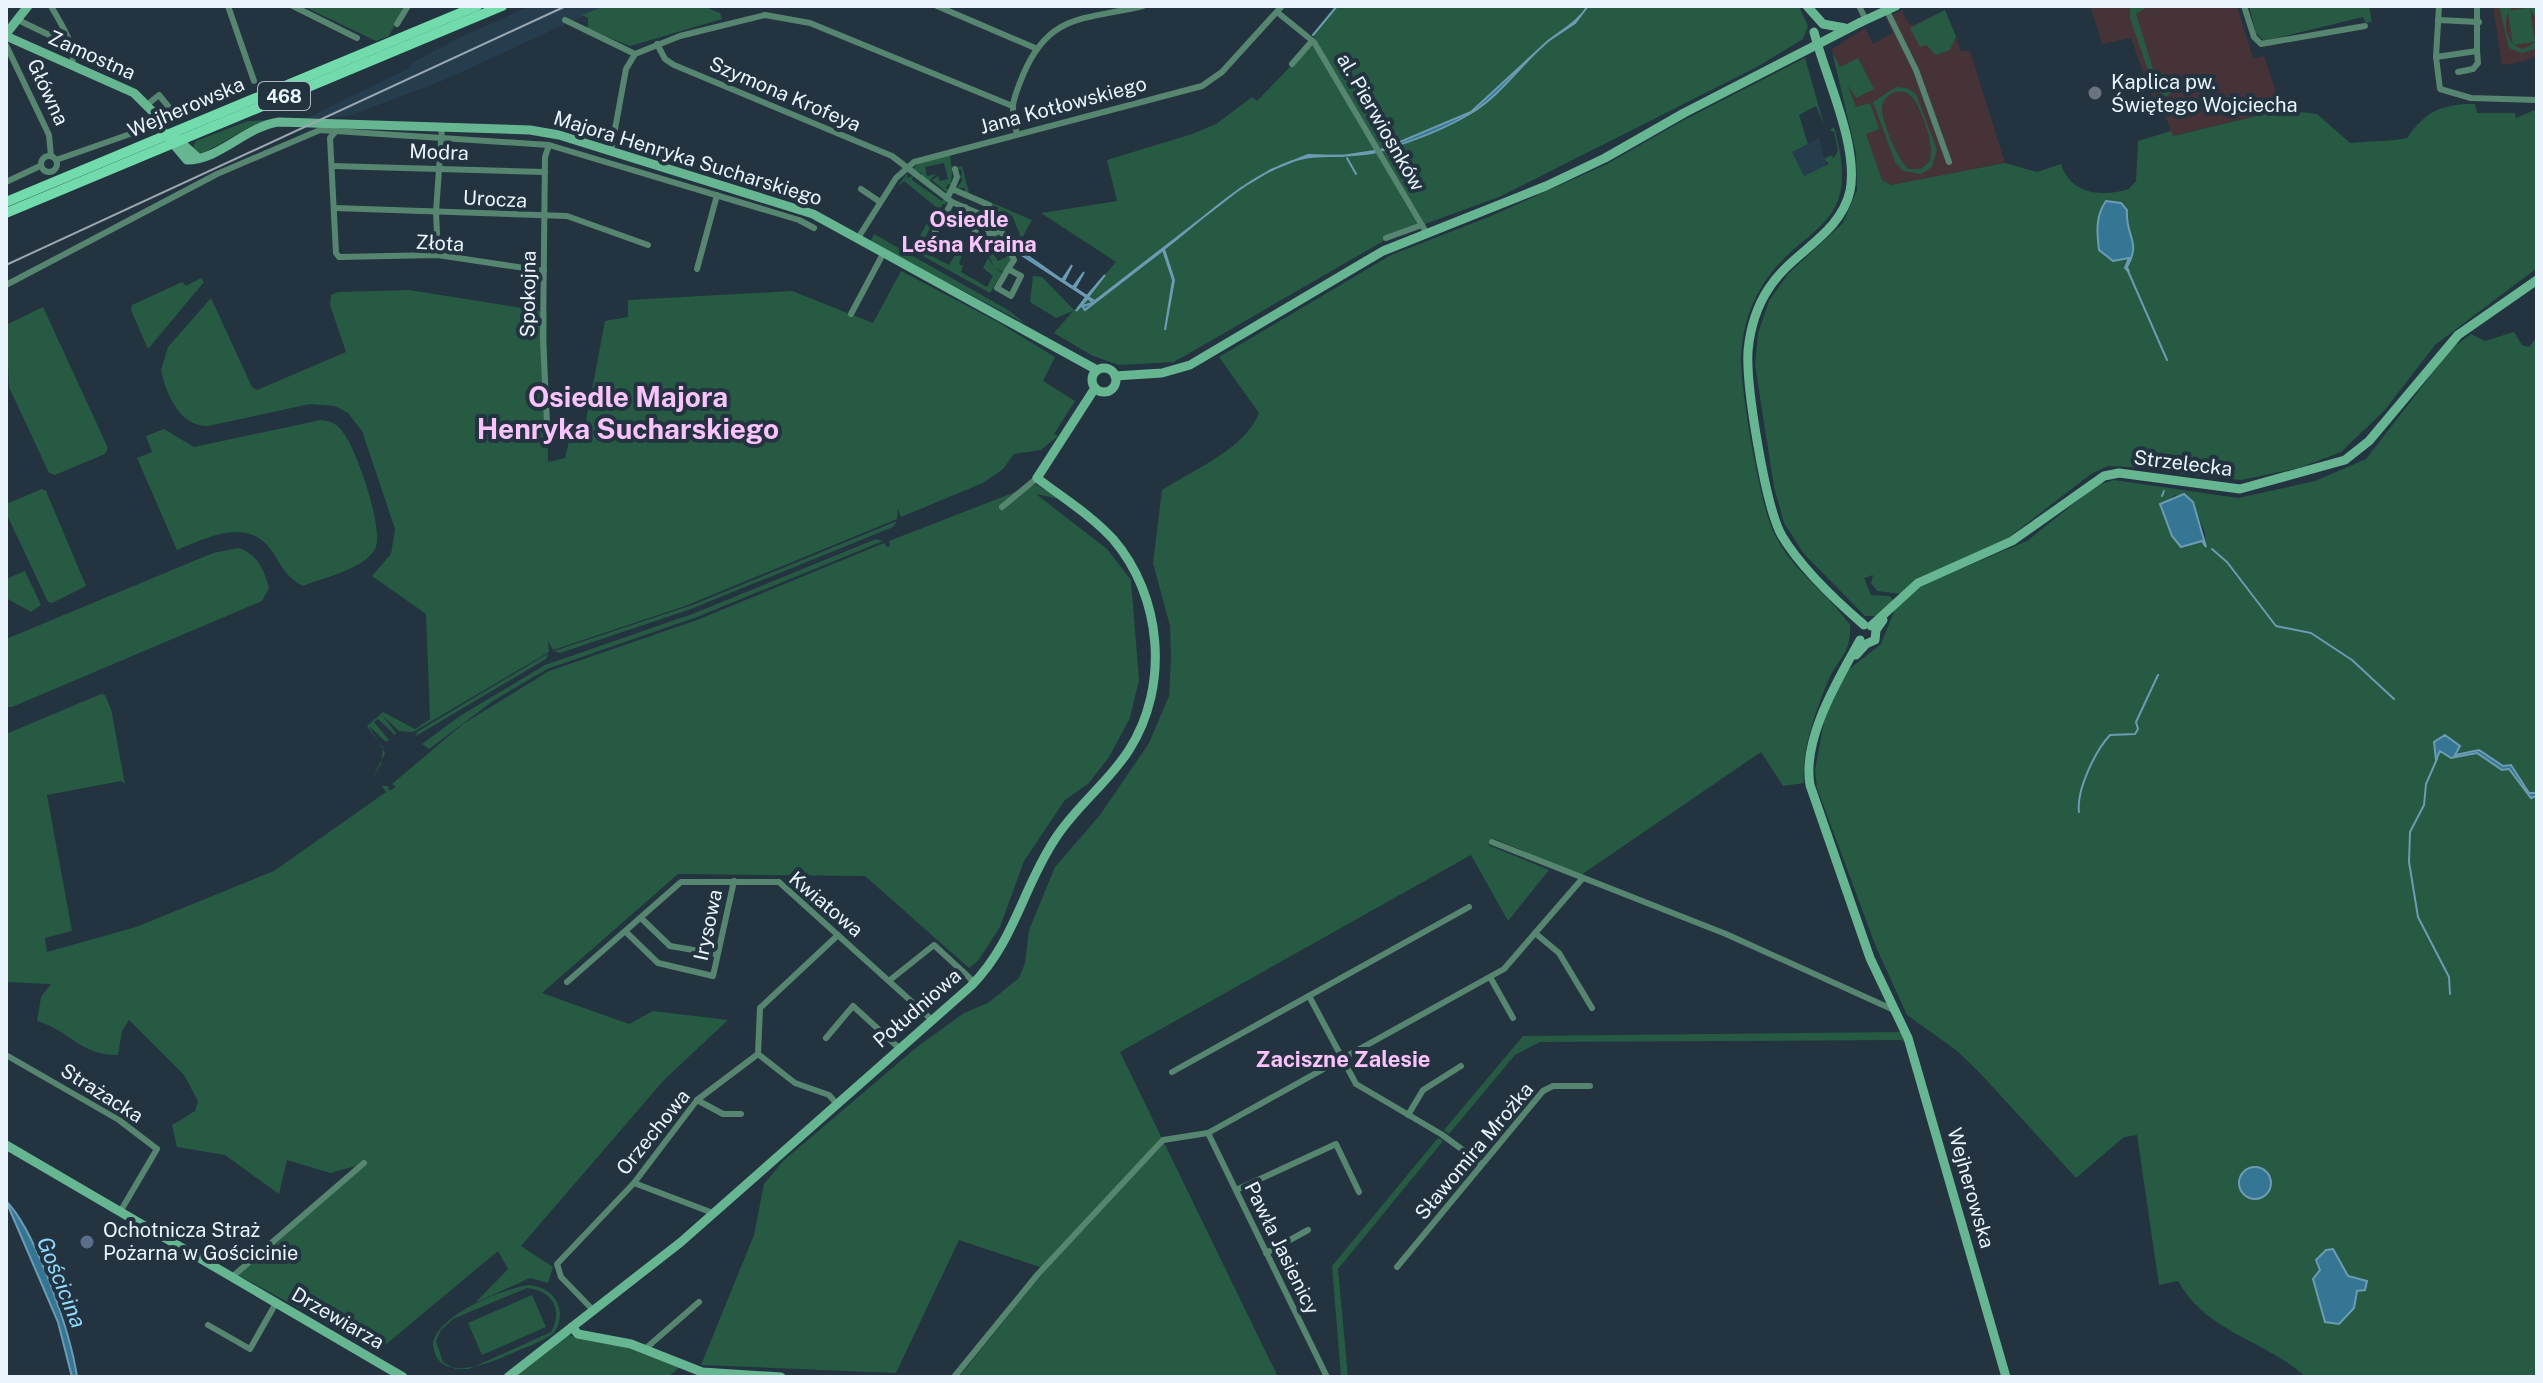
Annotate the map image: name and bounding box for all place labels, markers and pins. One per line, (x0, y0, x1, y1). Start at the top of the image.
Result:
place label: Kaplica pw. Świętego Wojciecha (2111, 70, 2297, 117)
marker: Kaplica pw. Świętego Wojciecha (2086, 84, 2104, 102)
place label: Ochotnicza Straż Pożarna w Gościcinie (103, 1218, 298, 1265)
marker: Ochotnicza Straż Pożarna w Gościcinie (78, 1233, 96, 1251)

